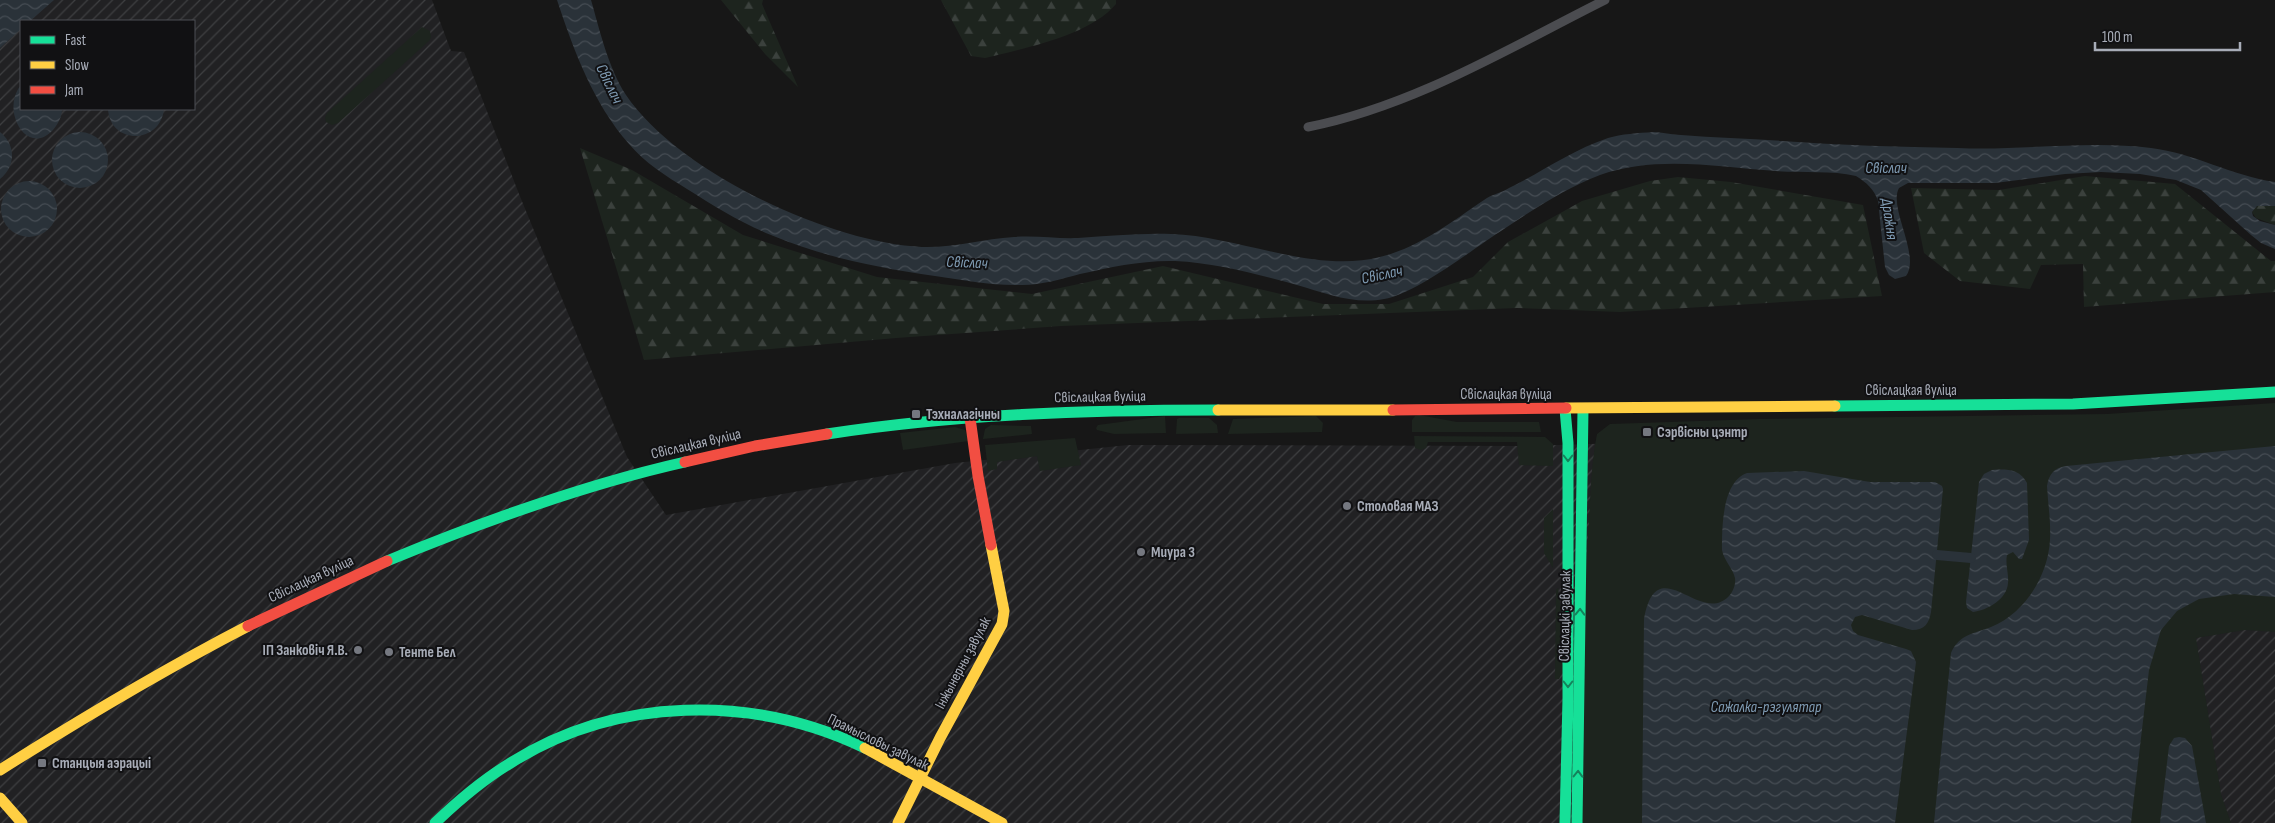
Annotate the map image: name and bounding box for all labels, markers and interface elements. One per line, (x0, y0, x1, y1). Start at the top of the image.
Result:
legend (20, 20, 195, 110)
scale bar (2095, 20, 2240, 52)
text: 100 m (2102, 28, 2133, 47)
text: Fast (65, 31, 87, 50)
text: Slow (65, 56, 89, 75)
water label: Свіслач (591, 61, 627, 107)
text: Jam (64, 81, 83, 100)
water label: Свіслач (1865, 159, 1907, 178)
water label: Дражня (1877, 196, 1901, 242)
water label: Свіслач (946, 253, 989, 273)
water label: Свіслач (1360, 261, 1405, 289)
street label: Свіслацкая вуліца (1865, 381, 1957, 400)
street label: Свіслацкая вуліца (1460, 385, 1552, 404)
street label: Свіслацкая вуліца (1054, 387, 1146, 407)
place label: Тэхналагічны (926, 405, 1000, 424)
marker: Тэхналагічны (910, 408, 922, 420)
place label: Сэрвісны цэнтр (1657, 423, 1748, 442)
street label: Свіслацкая вуліца (649, 424, 743, 464)
marker: Сэрвісны цэнтр (1641, 426, 1653, 438)
one-way arrow (1563, 454, 1573, 462)
place label: Столовая МАЗ (1357, 497, 1438, 516)
marker: Столовая МАЗ (1341, 500, 1353, 512)
place label: Миура 3 (1151, 543, 1195, 562)
marker: Миура 3 (1135, 546, 1147, 558)
street label: Свіслацкая вуліца (265, 551, 357, 607)
street label: Свіслацкі завулак (1555, 570, 1575, 662)
one-way arrow (1574, 608, 1585, 616)
street label: Інжынерны завулак (931, 613, 995, 712)
place label: ІП Занковіч Я.В. (263, 641, 348, 660)
place label: Тенте Бел (399, 643, 456, 662)
marker: ІП Занковіч Я.В. (352, 644, 364, 656)
marker: Тенте Бел (383, 646, 395, 658)
one-way arrow (1563, 680, 1573, 688)
water label: Сажалка-рэгулятар (1710, 698, 1822, 717)
street label: Прамысловы завулак (824, 709, 932, 775)
place label: Станцыя аэрацыі (52, 754, 151, 773)
marker: Станцыя аэрацыі (36, 757, 48, 769)
one-way arrow (1573, 770, 1583, 778)

